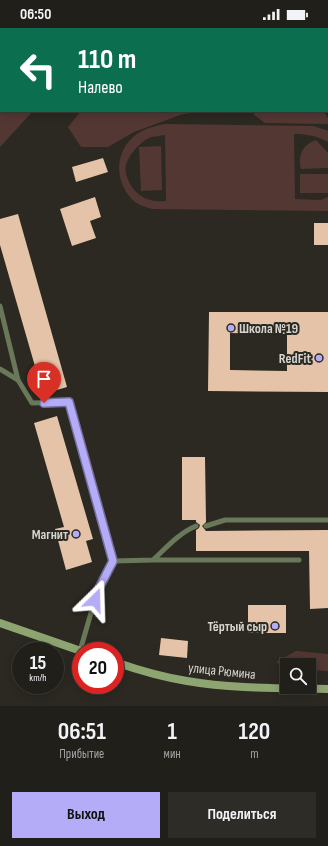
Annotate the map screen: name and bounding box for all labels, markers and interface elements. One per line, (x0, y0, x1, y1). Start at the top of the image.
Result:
text: 06:50 (20, 5, 51, 24)
text: 110 m (78, 43, 136, 76)
icon: left (12, 44, 64, 96)
text: Налево (78, 77, 123, 98)
place label: Школа №19 (239, 320, 298, 337)
marker: Школа №19 (226, 323, 236, 333)
place label: RedFit (279, 350, 311, 367)
marker: RedFit (314, 353, 324, 363)
pin (27, 362, 61, 403)
icon: arrive (33, 368, 55, 390)
place label: Магнит (32, 526, 68, 543)
marker: Магнит (71, 529, 81, 539)
position arrow (74, 579, 116, 621)
place label: Тёртый сыр (207, 618, 267, 635)
marker: Тёртый сыр (270, 621, 280, 631)
speed limit sign: 20 (72, 642, 124, 694)
text: 15 (30, 651, 46, 675)
map controls (280, 658, 316, 694)
button: search (280, 658, 316, 694)
street label: улица Рюмина (187, 659, 257, 683)
text: km/h (29, 672, 47, 684)
text: 06:51 (58, 717, 106, 746)
text: 1 (167, 717, 177, 746)
text: 120 (239, 717, 270, 746)
text: Прибытие (59, 746, 104, 762)
text: мин (164, 746, 181, 762)
text: m (250, 746, 259, 762)
button: Выход (12, 792, 160, 838)
button: Поделиться (168, 792, 316, 838)

